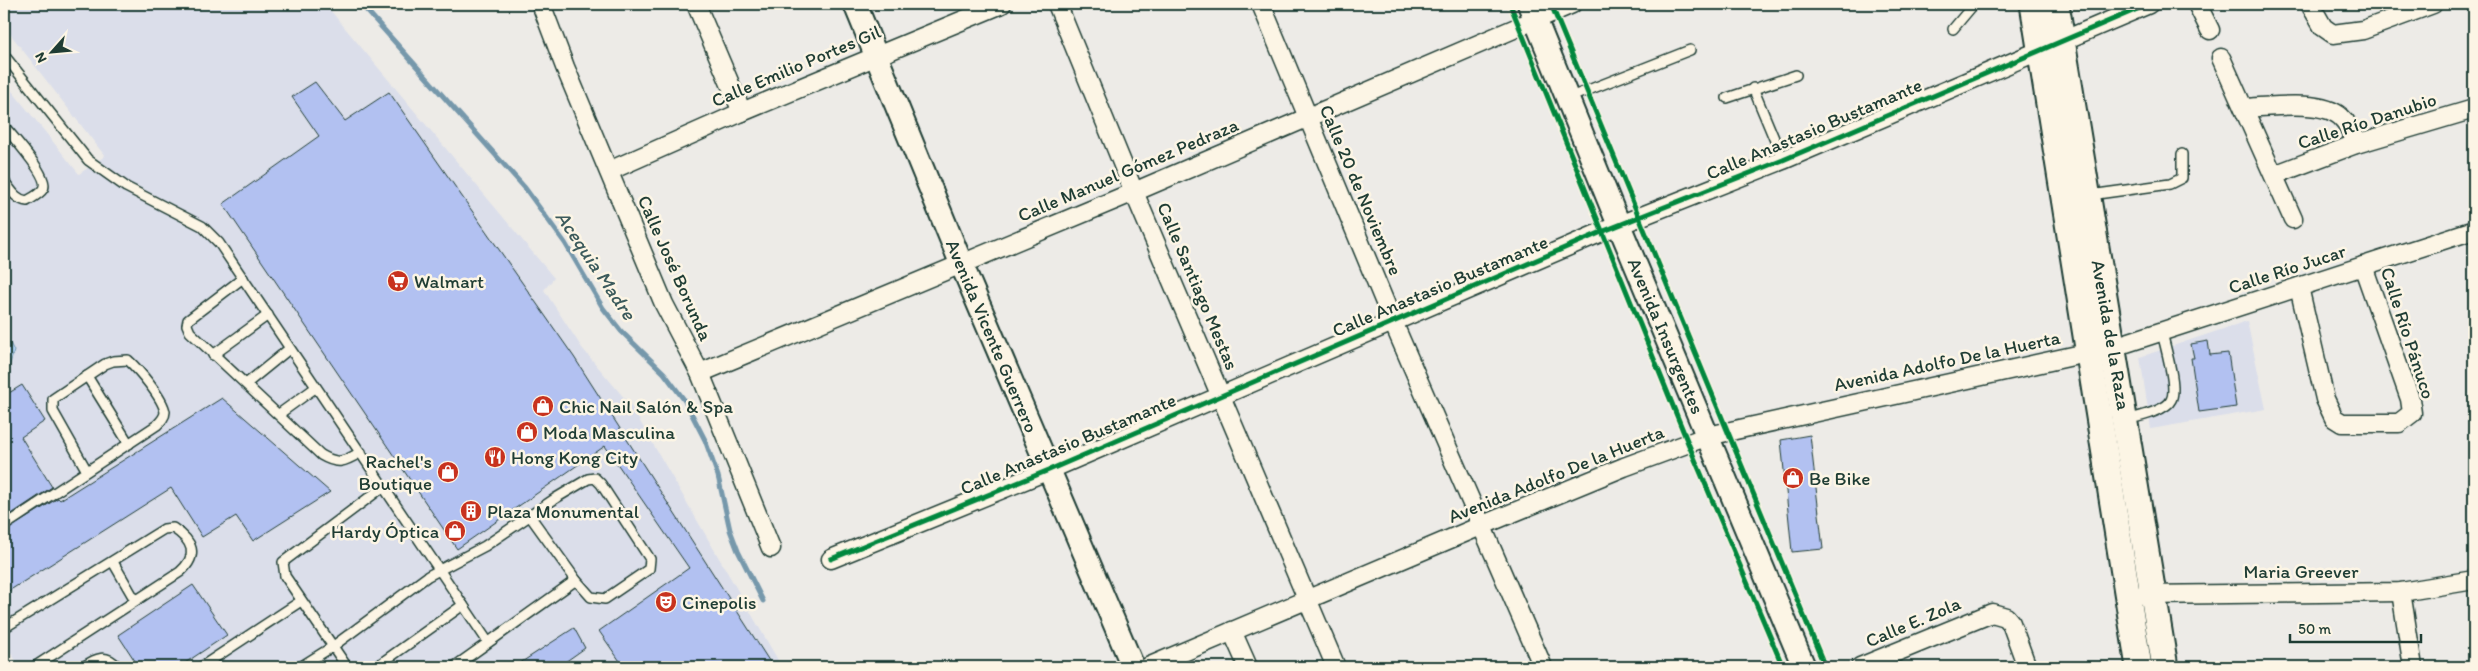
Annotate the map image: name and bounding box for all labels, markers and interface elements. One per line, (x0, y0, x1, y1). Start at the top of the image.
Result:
street label: Calle Emilio Portes Gil (708, 20, 885, 112)
north arrow (28, 28, 78, 78)
text: N (31, 50, 51, 66)
street label: Calle Anastasio Bustamante (1703, 73, 1925, 185)
street label: Calle Río Danubio (2295, 88, 2439, 154)
street label: Calle 20 de Noviembre (1315, 101, 1407, 279)
street label: Calle Manuel Gómez Pedraza (1014, 113, 1242, 227)
street label: Calle José Borunda (633, 192, 717, 344)
street label: Calle Santiago Mestas (1152, 199, 1244, 373)
water label: Acequia Madre (551, 206, 642, 325)
street label: Calle Anastasio Bustamante (1329, 230, 1551, 342)
street label: Avenida Vicente Guerrero (941, 236, 1043, 436)
street label: Calle Río Jucar (2225, 239, 2349, 299)
street label: Avenida Insurgentes (1623, 255, 1709, 417)
street label: Avenida de la Raza (2086, 258, 2136, 412)
street label: Calle Río Pánuco (2376, 264, 2440, 402)
supermarket icon: Walmart (386, 269, 410, 293)
place label: Walmart (414, 270, 484, 293)
street label: Avenida Adolfo De la Huerta (1832, 326, 2062, 396)
street label: Calle Anastasio Bustamante (957, 388, 1179, 500)
shop icon: Chic Nail Salón & Spa (531, 394, 555, 418)
place label: Chic Nail Salón & Spa (559, 395, 733, 418)
shop icon: Moda Masculina (515, 420, 539, 444)
street label: Avenida Adolfo De la Huerta (1445, 420, 1667, 528)
place label: Moda Masculina (543, 421, 675, 444)
restaurant icon: Hong Kong City (483, 445, 507, 469)
place label: Hong Kong City (511, 446, 638, 469)
place label: Rachel's Boutique (358, 450, 432, 495)
shop icon: Rachel's Boutique (436, 460, 460, 484)
shop icon: Be Bike (1781, 466, 1805, 490)
place label: Be Bike (1809, 467, 1870, 490)
building icon: Plaza Monumental (459, 499, 483, 523)
place label: Plaza Monumental (487, 500, 640, 523)
shop icon: Hardy Óptica (443, 519, 467, 543)
place label: Hardy Óptica (331, 520, 439, 543)
street label: Maria Greever (2243, 560, 2359, 583)
theatre icon: Cinepolis (654, 590, 678, 614)
place label: Cinepolis (682, 591, 757, 614)
street label: Calle E. Zola (1862, 592, 1964, 652)
scale bar (2290, 611, 2422, 643)
text: 50 m (2298, 620, 2331, 638)

